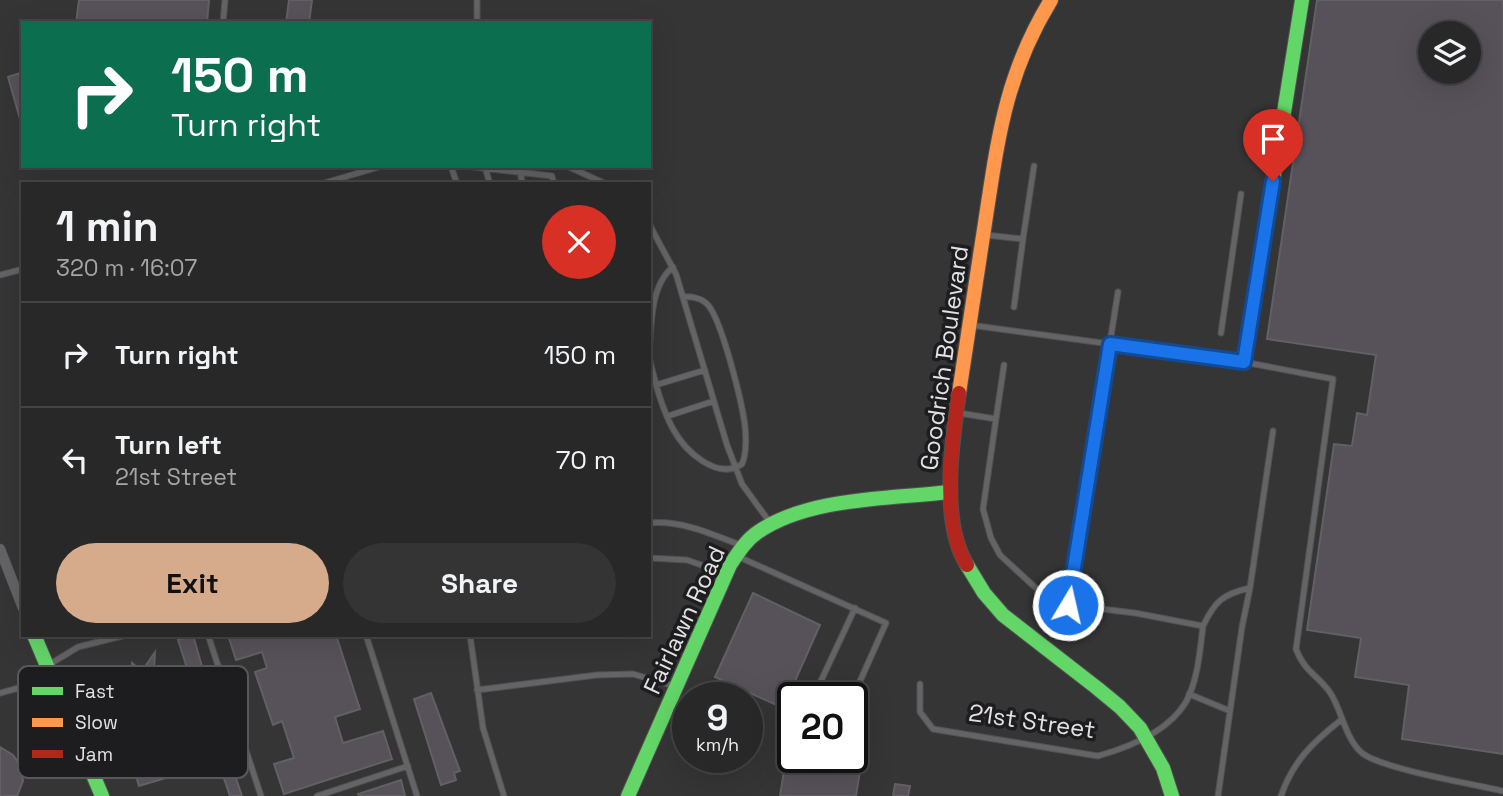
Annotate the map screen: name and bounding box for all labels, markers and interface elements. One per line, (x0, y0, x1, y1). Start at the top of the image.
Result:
map controls (1418, 21, 1481, 84)
button: layers (1418, 21, 1481, 84)
text: 150 m (171, 44, 309, 106)
icon: right (56, 49, 147, 140)
text: Turn right (171, 105, 321, 145)
pin (1243, 109, 1303, 181)
icon: arrive (1254, 120, 1292, 158)
text: 1 min (56, 200, 159, 253)
button: close (542, 205, 616, 279)
street label: Goodrich Boulevard (913, 244, 975, 472)
text: 320 m · 16:07 (56, 253, 197, 283)
icon: right (56, 336, 94, 374)
text: Turn right (115, 338, 239, 372)
text: 150 m (544, 338, 616, 372)
text: Turn left (115, 428, 222, 462)
icon: left (56, 441, 94, 479)
text: 70 m (556, 443, 616, 477)
text: 21st Street (115, 462, 237, 492)
street label: Fairlawn Road (636, 541, 732, 699)
button: Exit (56, 543, 329, 623)
button: Share (343, 543, 616, 623)
position arrow (1031, 568, 1105, 642)
legend (18, 666, 248, 778)
text: Fast (75, 679, 115, 704)
speed limit sign: 20 (777, 682, 868, 773)
text: 9 (707, 696, 728, 740)
street label: 21st Street (967, 697, 1097, 745)
text: Slow (75, 710, 118, 735)
text: km/h (696, 733, 739, 756)
text: Jam (75, 742, 113, 767)

